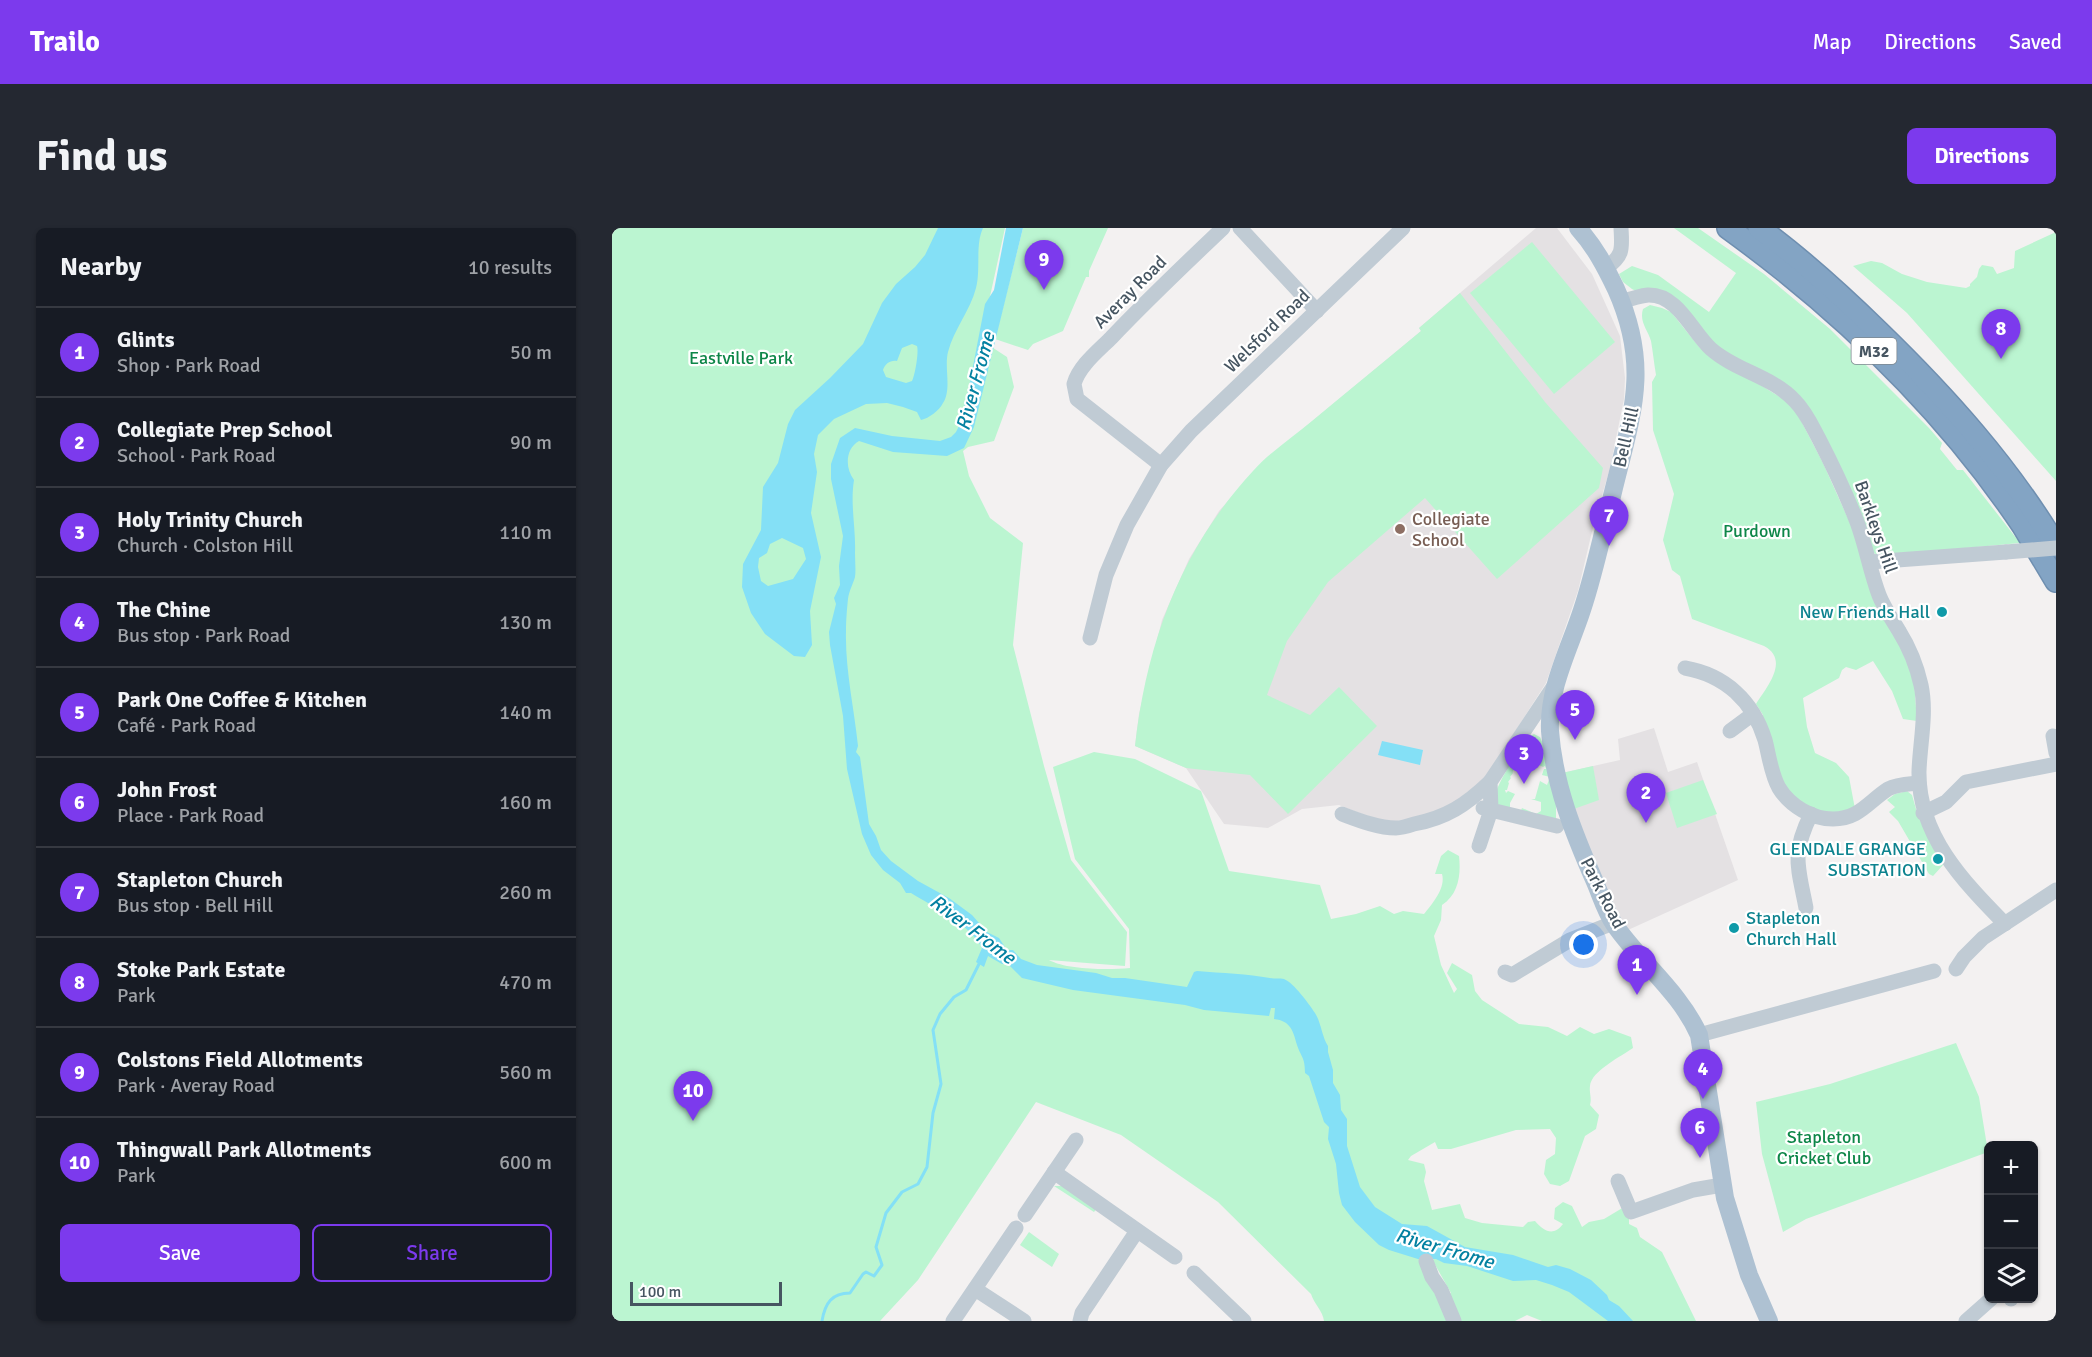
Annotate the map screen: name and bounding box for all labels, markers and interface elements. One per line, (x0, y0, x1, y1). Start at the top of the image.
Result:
text: Trailo (30, 25, 100, 59)
text: Map (1813, 29, 1851, 55)
text: Directions (1884, 29, 1976, 55)
text: Saved (2009, 29, 2062, 55)
button: Directions (1907, 128, 2056, 184)
text: Find us (36, 131, 167, 182)
pin: 9 (1024, 241, 1064, 290)
text: Nearby (60, 251, 141, 283)
street label: Averay Road (1089, 251, 1171, 333)
text: 10 results (468, 255, 552, 280)
street label: Welsford Road (1220, 285, 1314, 377)
pin: 8 (1982, 310, 2020, 359)
text: Glints (117, 326, 175, 353)
water label: River Frome (950, 328, 1001, 433)
road number: M32 (1852, 338, 1896, 364)
text: 1 (74, 340, 85, 365)
text: 50 m (510, 340, 552, 365)
park label: Eastville Park (689, 347, 793, 369)
text: Shop · Park Road (117, 353, 261, 378)
street label: Bell Hill (1608, 404, 1644, 470)
text: Collegiate Prep School (117, 416, 333, 443)
text: 2 (74, 430, 85, 455)
text: 90 m (510, 430, 552, 455)
text: School · Park Road (117, 443, 276, 468)
street label: Barkleys Hill (1850, 478, 1902, 576)
pin: 7 (1590, 496, 1628, 546)
text: Holy Trinity Church (117, 506, 303, 533)
place label: Collegiate School (1412, 508, 1490, 551)
text: 3 (74, 520, 85, 545)
text: 110 m (499, 520, 552, 545)
park label: Purdown (1723, 520, 1791, 542)
marker: Collegiate School (1393, 522, 1407, 536)
text: Church · Colston Hill (117, 533, 293, 558)
text: The Chine (117, 596, 211, 623)
place label: New Friends Hall (1799, 601, 1930, 623)
marker: New Friends Hall (1935, 605, 1949, 619)
text: 4 (74, 610, 85, 635)
text: 130 m (499, 610, 552, 635)
text: Bus stop · Park Road (117, 623, 290, 648)
text: Park One Coffee & Kitchen (117, 686, 367, 713)
pin: 5 (1556, 690, 1594, 740)
text: 5 (74, 700, 85, 725)
text: 140 m (499, 700, 552, 725)
text: Café · Park Road (117, 713, 256, 738)
pin: 3 (1504, 734, 1544, 784)
pin: 2 (1626, 774, 1666, 823)
text: John Frost (117, 776, 217, 803)
text: 6 (74, 790, 85, 815)
text: 160 m (499, 790, 552, 815)
text: Place · Park Road (117, 803, 264, 828)
place label: GLENDALE GRANGE SUBSTATION (1770, 838, 1926, 881)
marker: GLENDALE GRANGE SUBSTATION (1931, 852, 1945, 866)
street label: Park Road (1576, 854, 1630, 932)
text: Stapleton Church (117, 866, 283, 893)
text: 7 (74, 880, 85, 905)
text: 260 m (499, 880, 552, 905)
water label: River Frome (925, 889, 1021, 970)
text: Bus stop · Bell Hill (117, 893, 273, 918)
place label: Stapleton Church Hall (1746, 907, 1837, 950)
marker: Stapleton Church Hall (1727, 921, 1741, 935)
your location (1569, 930, 1598, 959)
pin: 1 (1618, 946, 1656, 995)
text: Stoke Park Estate (117, 956, 285, 983)
text: 8 (74, 970, 85, 995)
text: 470 m (499, 970, 552, 995)
text: Park (117, 983, 155, 1008)
text: Colstons Field Allotments (117, 1046, 363, 1073)
pin: 4 (1684, 1050, 1722, 1099)
text: 9 (74, 1060, 85, 1085)
text: 560 m (499, 1060, 552, 1085)
pin: 10 (674, 1072, 712, 1121)
text: Park · Averay Road (117, 1073, 275, 1098)
pin: 6 (1680, 1108, 1720, 1158)
park label: Stapleton Cricket Club (1777, 1126, 1871, 1169)
text: Thingwall Park Allotments (117, 1136, 371, 1163)
map controls (1984, 1141, 2038, 1303)
button: + (1984, 1141, 2038, 1195)
text: 10 (69, 1150, 90, 1175)
text: 600 m (499, 1150, 552, 1175)
text: Park (117, 1163, 155, 1188)
button: − (1984, 1195, 2038, 1249)
water label: River Frome (1393, 1223, 1498, 1275)
button: Save (60, 1224, 300, 1282)
button: Share (312, 1224, 552, 1282)
button: layers (1984, 1249, 2038, 1303)
scale bar (630, 1279, 782, 1306)
text: 100 m (639, 1282, 681, 1302)

